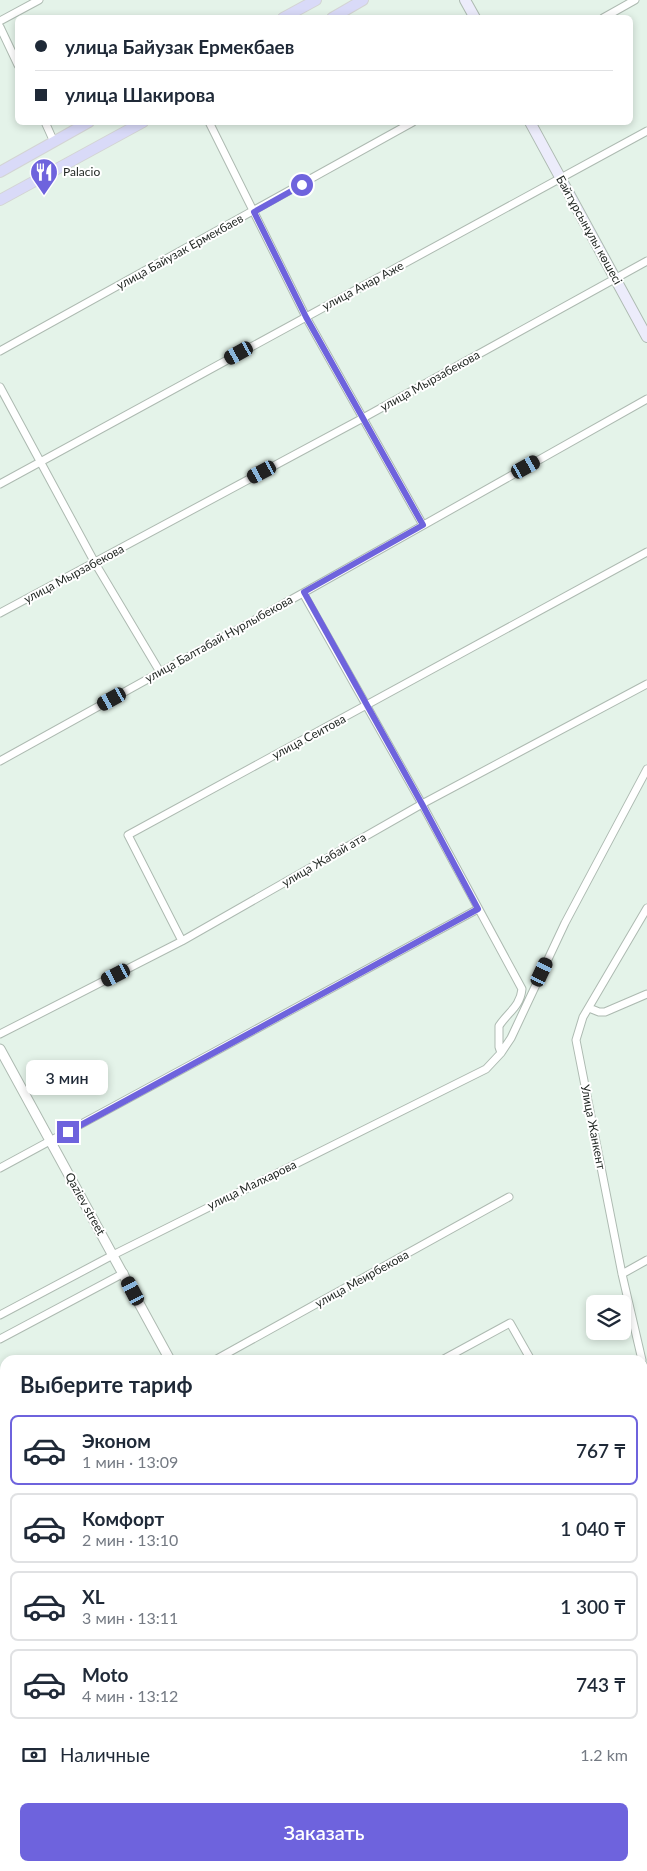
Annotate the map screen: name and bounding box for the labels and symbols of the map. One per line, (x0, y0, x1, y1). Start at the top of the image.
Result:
restaurant icon: Palacio (29, 157, 59, 196)
place label: Palacio (63, 164, 100, 179)
street label: Байтұрсынұлы көшесі (553, 173, 626, 287)
route start (291, 174, 313, 196)
street label: улица Байузак Ермекбаев (114, 210, 246, 293)
street label: улица Анар Аже (319, 258, 406, 313)
car (222, 339, 255, 367)
street label: улица Мырзабекова (377, 347, 482, 414)
car (509, 453, 542, 481)
car (245, 458, 278, 486)
street label: улица Мырзабекова (21, 541, 127, 606)
street label: улица Балтабай Нурлыбекова (142, 592, 295, 686)
car (95, 685, 128, 713)
street label: улица Сеитова (269, 711, 348, 762)
street label: улица Жабай ата (279, 829, 369, 890)
car (528, 955, 555, 989)
car (99, 962, 132, 988)
callout: 3 мин (27, 1060, 109, 1094)
street label: Улица Жанкент (578, 1083, 609, 1171)
route end (57, 1121, 79, 1143)
street label: улица Малхарова (205, 1156, 299, 1213)
street label: Qaziev street (62, 1170, 109, 1238)
street label: улица Меирбекова (312, 1247, 411, 1311)
car (119, 1274, 146, 1308)

